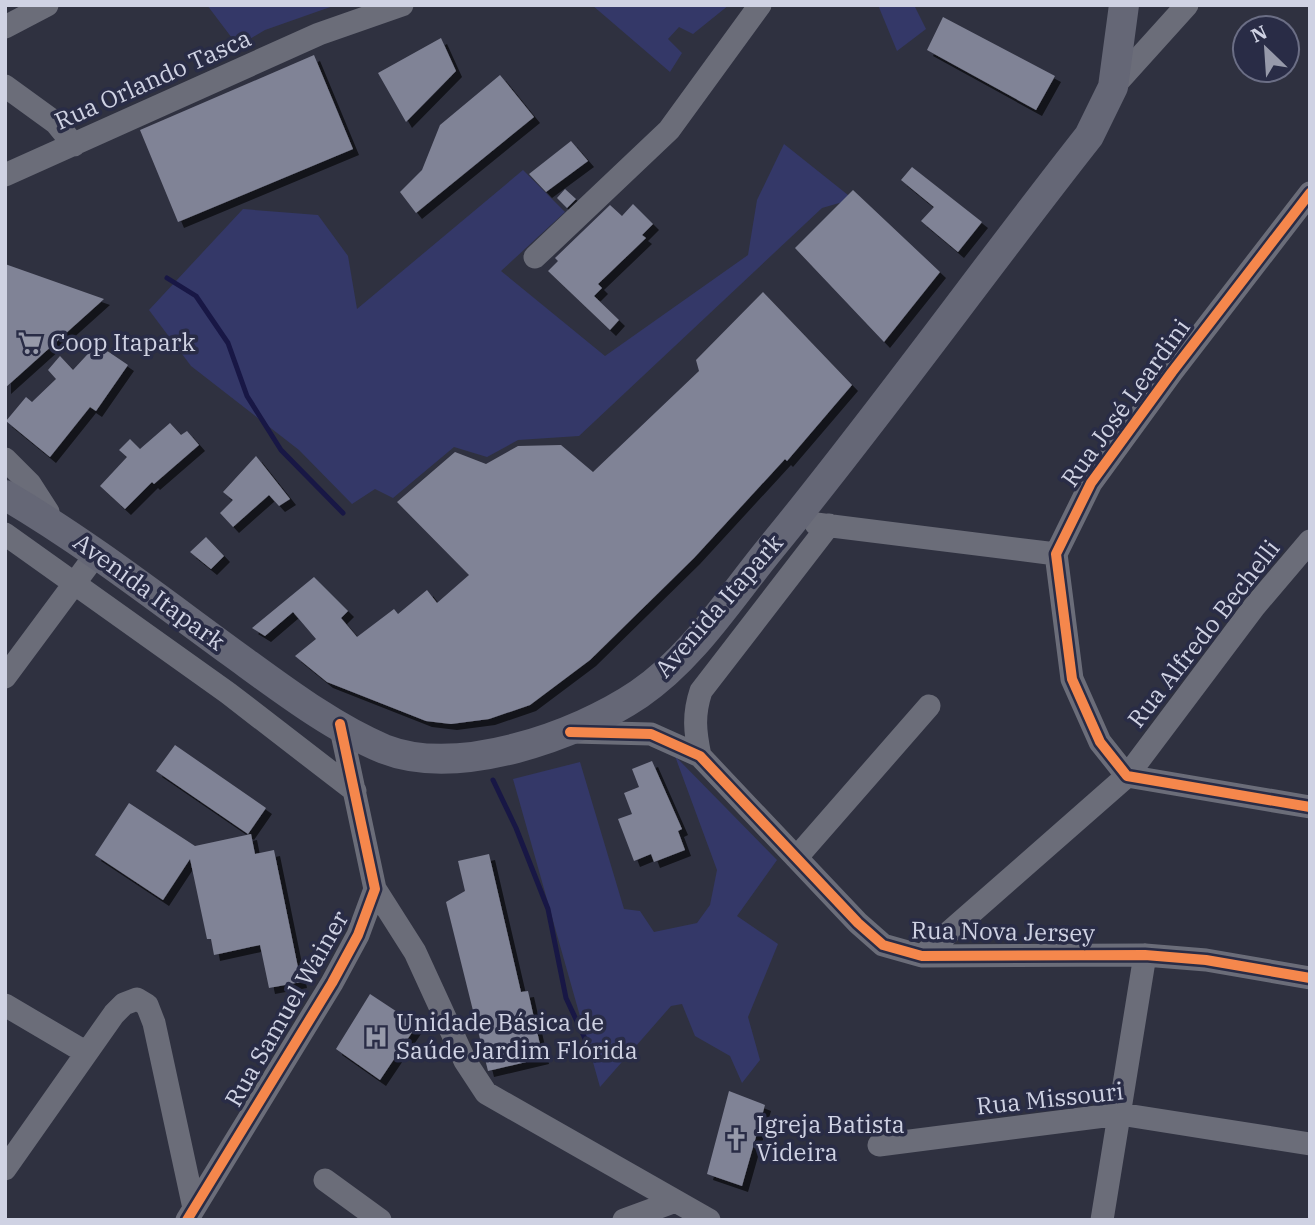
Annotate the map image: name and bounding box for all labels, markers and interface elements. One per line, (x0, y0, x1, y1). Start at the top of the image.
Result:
north arrow (1231, 14, 1301, 84)
text: N (1247, 20, 1271, 48)
street label: Rua Orlando Tasca (49, 21, 256, 137)
street label: Rua José Leardini (1053, 312, 1197, 493)
place label: Coop Itapark (50, 326, 196, 358)
supermarket icon: Coop Itapark (16, 329, 44, 357)
street label: Avenida Itapark (67, 525, 232, 657)
street label: Avenida Itapark (647, 527, 789, 684)
street label: Rua Alfredo Bechelli (1120, 533, 1287, 734)
street label: Rua Samuel Wainer (217, 904, 356, 1112)
street label: Rua Nova Jersey (911, 913, 1095, 949)
place label: Unidade Básica de Saúde Jardim Flórida (396, 1006, 638, 1066)
hospital icon: Unidade Básica de Saúde Jardim Flórida (362, 1023, 390, 1051)
street label: Rua Missouri (975, 1074, 1125, 1122)
place label: Igreja Batista Videira (756, 1108, 905, 1168)
church icon: Igreja Batista Videira (722, 1125, 750, 1153)

